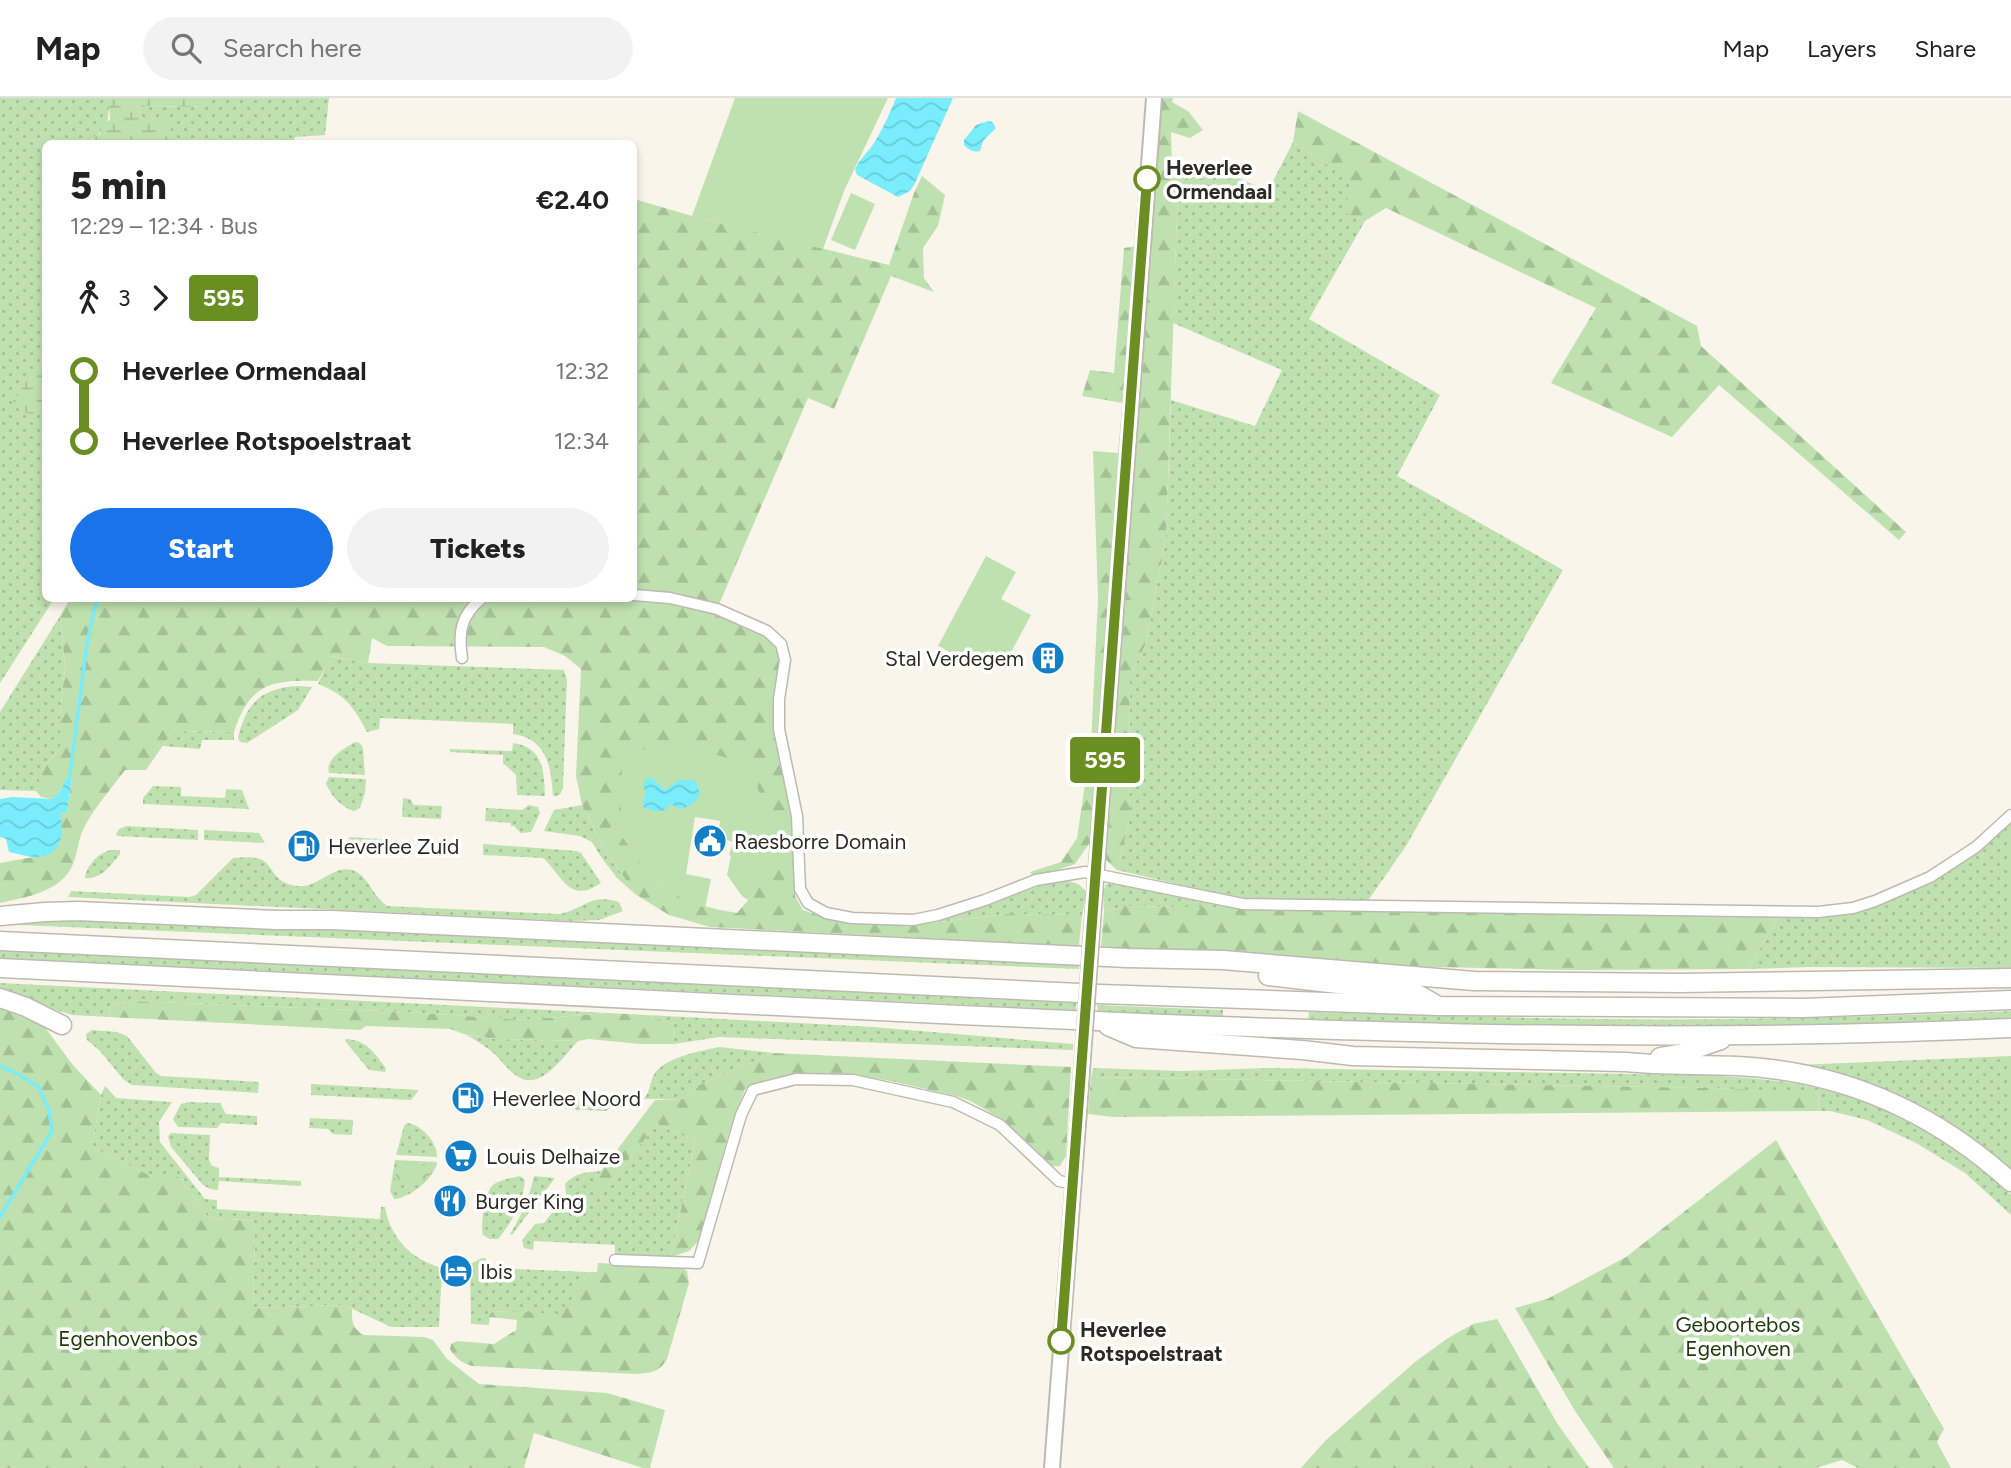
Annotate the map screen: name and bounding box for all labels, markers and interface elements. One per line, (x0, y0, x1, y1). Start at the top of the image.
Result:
search box (143, 17, 633, 80)
text: Map (35, 29, 101, 68)
icon: search (167, 29, 205, 67)
text: Search here (223, 32, 362, 64)
text: Map (1722, 34, 1769, 63)
text: Layers (1807, 34, 1876, 63)
text: Share (1914, 34, 1976, 63)
place label: Heverlee Ormendaal (1166, 155, 1272, 204)
text: 5 min (70, 163, 167, 209)
marker: Heverlee Ormendaal (1134, 166, 1160, 192)
text: €2.40 (536, 184, 609, 216)
text: 12:29 – 12:34 · Bus (70, 212, 258, 240)
icon: walk (70, 279, 108, 317)
icon: forward (141, 279, 179, 317)
text: 595 (203, 283, 244, 312)
text: 3 (118, 284, 131, 312)
text: Heverlee Ormendaal (122, 355, 367, 387)
text: 12:32 (555, 357, 609, 385)
text: Heverlee Rotspoelstraat (122, 425, 412, 457)
text: 12:34 (554, 427, 609, 455)
button: Start (70, 508, 333, 588)
button: Tickets (347, 508, 609, 588)
building icon: Stal Verdegem (1029, 639, 1067, 677)
place label: Stal Verdegem (885, 646, 1024, 671)
line badge: 595 (1065, 737, 1145, 783)
text: 595 (1084, 745, 1126, 774)
public building icon: Raesborre Domain (691, 822, 729, 860)
fuel station icon: Heverlee Zuid (285, 827, 323, 865)
place label: Raesborre Domain (734, 829, 906, 854)
place label: Heverlee Zuid (328, 834, 459, 859)
fuel station icon: Heverlee Noord (449, 1079, 487, 1117)
place label: Heverlee Noord (492, 1086, 641, 1111)
supermarket icon: Louis Delhaize (442, 1137, 480, 1175)
place label: Louis Delhaize (486, 1144, 620, 1169)
restaurant icon: Burger King (431, 1182, 469, 1220)
place label: Burger King (475, 1189, 584, 1214)
hotel icon: Ibis (437, 1252, 475, 1290)
place label: Ibis (480, 1259, 513, 1284)
park label: Geboortebos Egenhoven (1676, 1312, 1800, 1361)
place label: Heverlee Rotspoelstraat (1080, 1317, 1223, 1366)
park label: Egenhovenbos (58, 1326, 198, 1351)
marker: Heverlee Rotspoelstraat (1048, 1328, 1074, 1354)

